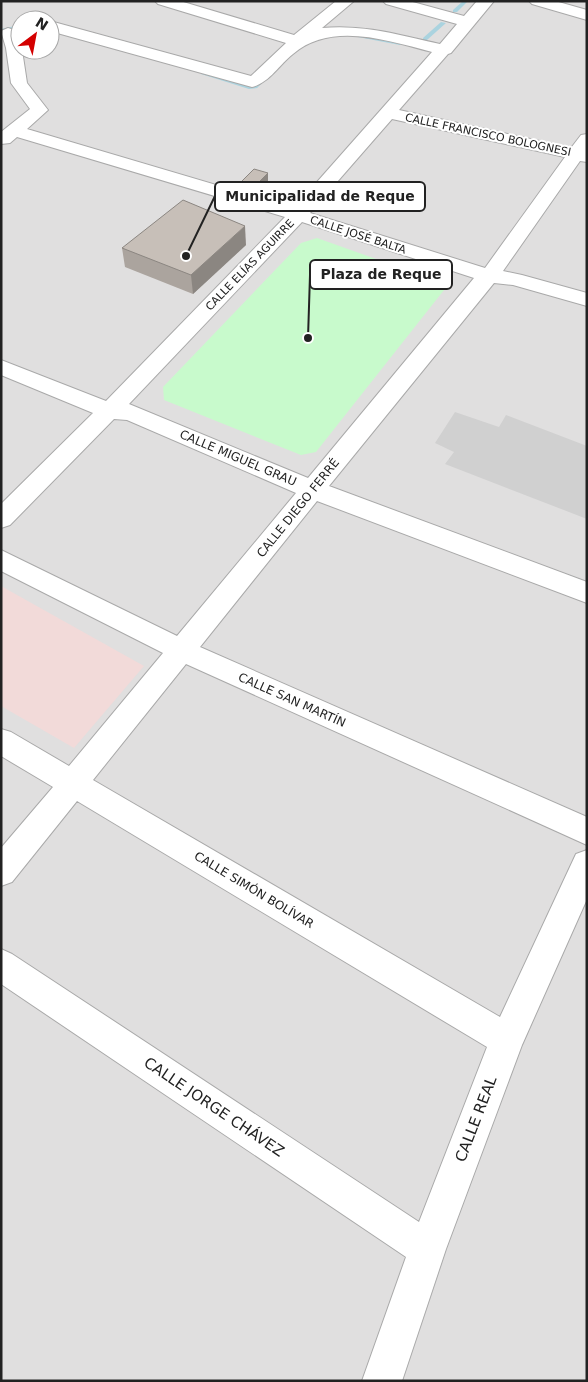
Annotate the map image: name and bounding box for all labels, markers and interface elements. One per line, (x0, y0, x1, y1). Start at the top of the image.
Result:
north arrow (10, 10, 60, 60)
text: N (33, 14, 51, 34)
street label: CALLE FRANCISCO BOLOGNESI (404, 111, 572, 159)
callout: Municipalidad de Reque (215, 182, 425, 211)
text: Municipalidad de Reque (225, 188, 415, 204)
street label: CALLE JOSÉ BALTA (308, 213, 408, 257)
street label: CALLE ELÍAS AGUIRRE (203, 217, 297, 313)
callout: Plaza de Reque (310, 260, 452, 289)
text: Plaza de Reque (320, 266, 442, 282)
street label: CALLE MIGUEL GRAU (177, 427, 299, 489)
street label: CALLE DIEGO FERRÉ (253, 455, 342, 560)
street label: CALLE SAN MARTÍN (236, 669, 348, 730)
street label: CALLE SIMÓN BOLÍVAR (192, 848, 317, 931)
street label: CALLE JORGE CHÁVEZ (140, 1052, 288, 1161)
street label: CALLE REAL (451, 1073, 501, 1164)

